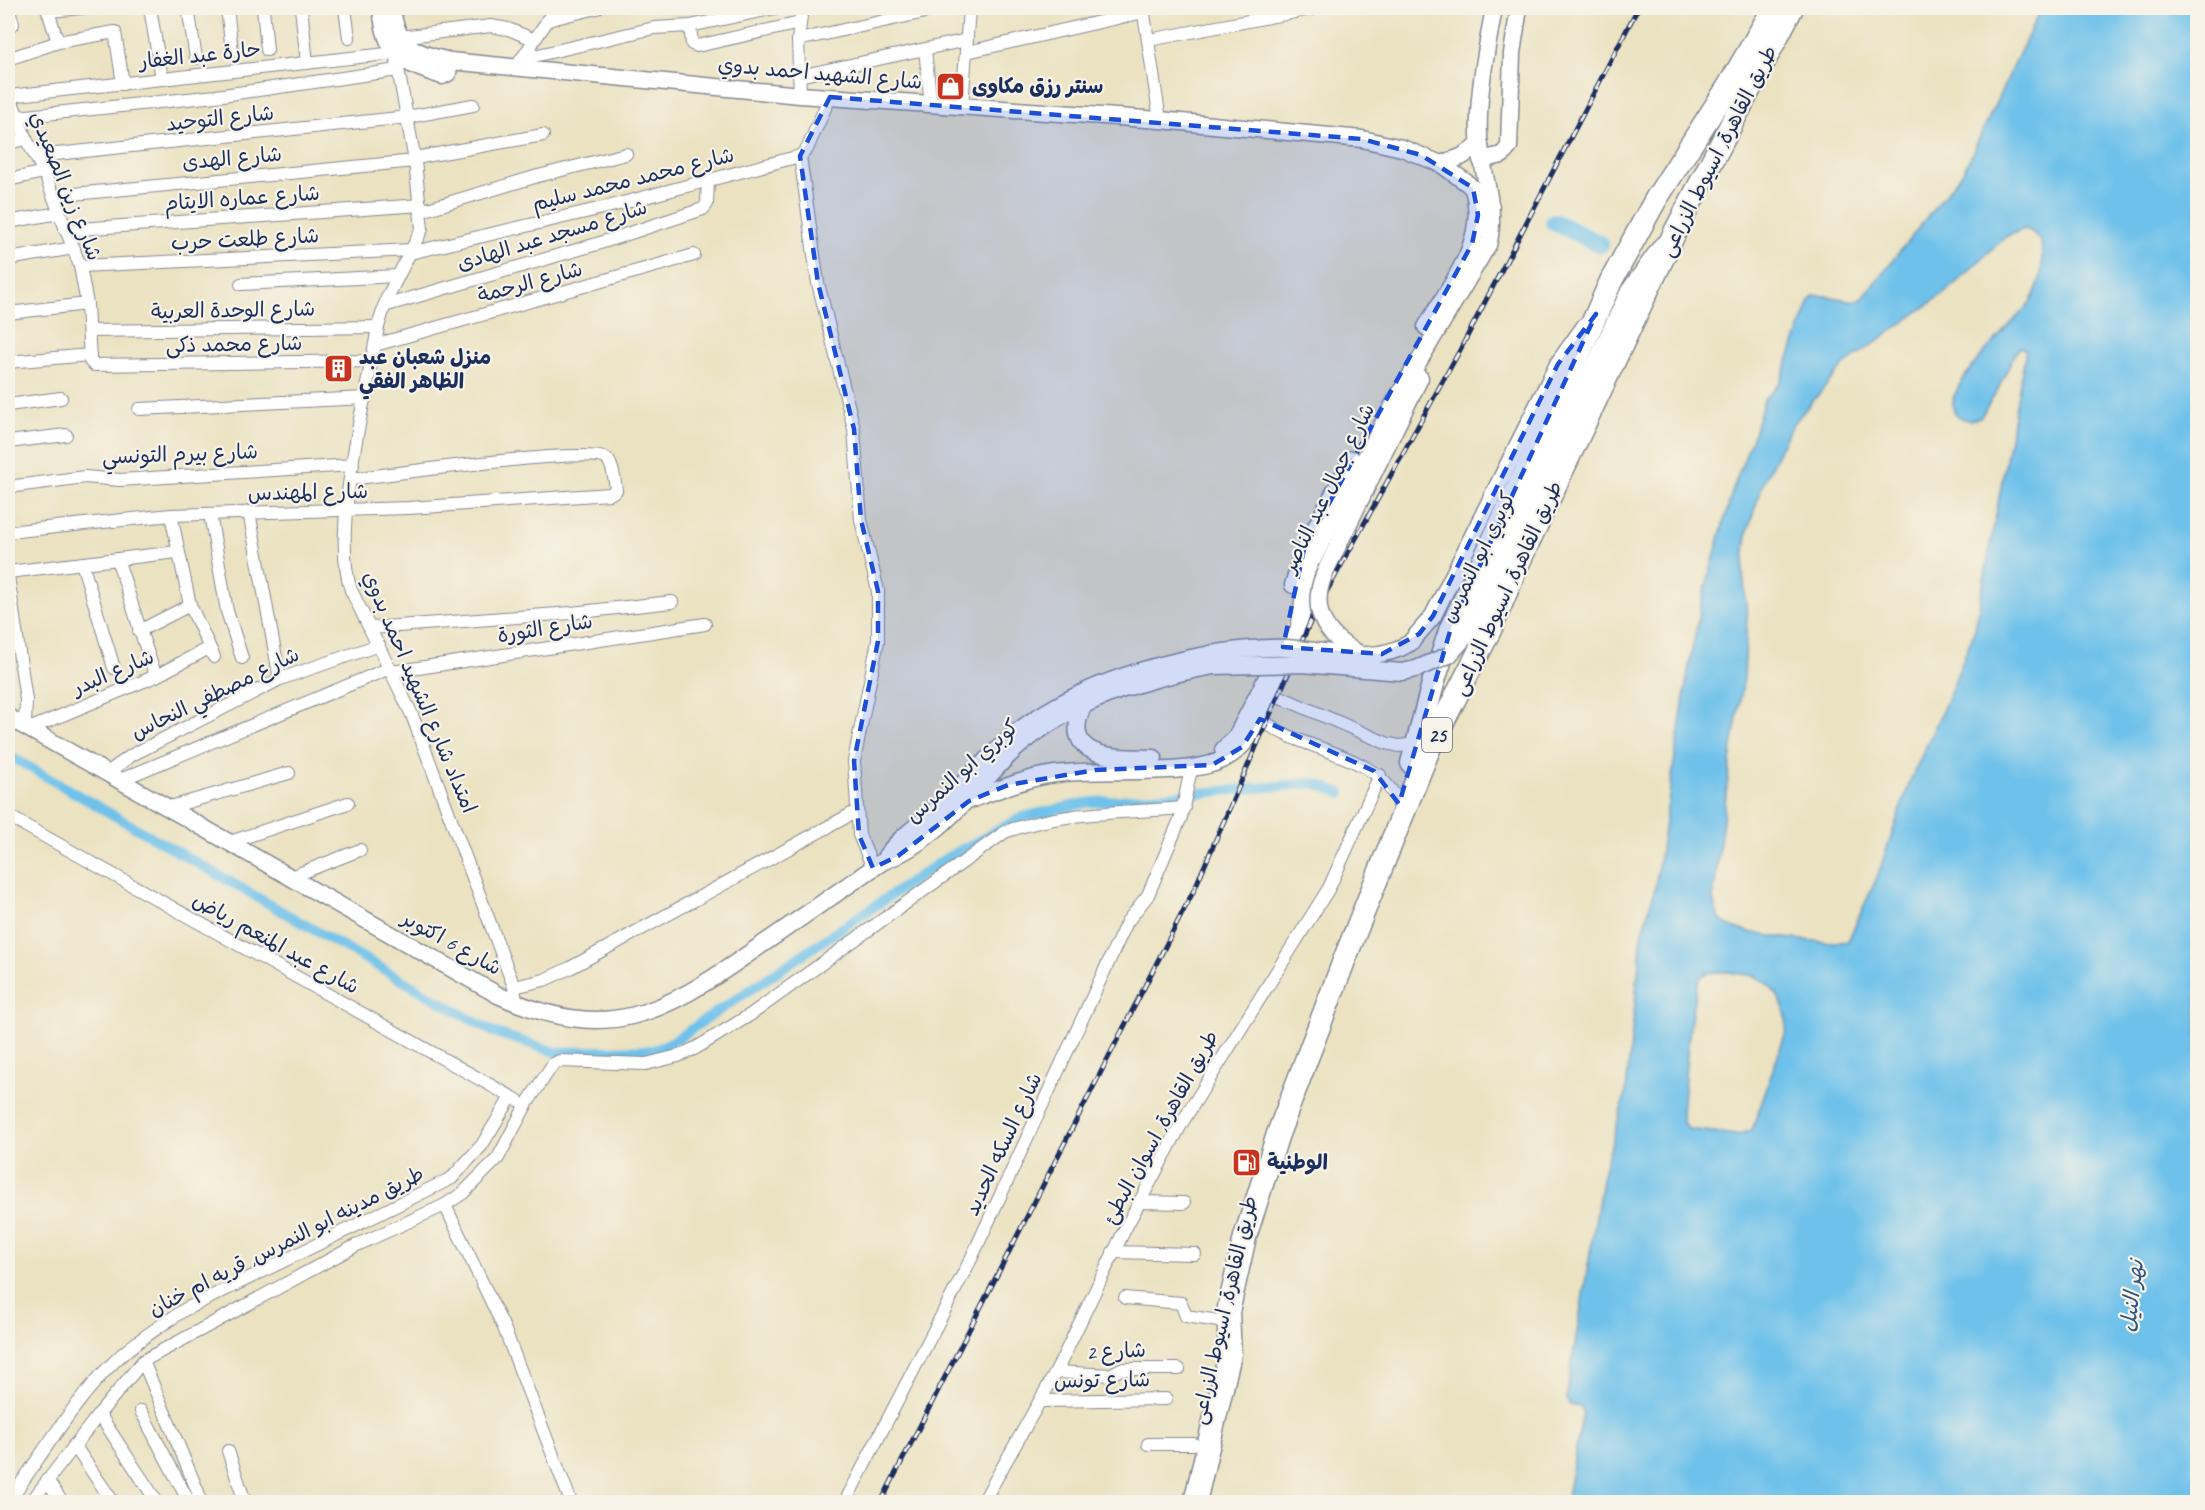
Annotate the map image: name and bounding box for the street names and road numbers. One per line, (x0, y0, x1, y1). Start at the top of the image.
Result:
street label: حارة عبد الغفار (136, 36, 262, 75)
street label: طريق القاهرة, اسيوط الزراعى (1653, 41, 1784, 262)
street label: شارع الشهيد احمد بدوي (716, 51, 923, 97)
street label: شارع التوحيد (165, 99, 275, 139)
street label: شارع زين الصعيدي (22, 108, 108, 265)
street label: شارع الهدى (181, 141, 283, 177)
street label: شارع محمد محمد سليم (529, 141, 737, 220)
street label: شارع عماره الايتام (163, 180, 321, 219)
street label: شارع مسجد عبد الهادى (454, 194, 651, 278)
street label: شارع طلعت حرب (170, 222, 320, 258)
street label: شارع الرحمة (475, 256, 586, 310)
street label: شارع الوحدة العربية (151, 296, 316, 326)
street label: شارع محمد ذكى (165, 330, 303, 360)
street label: شارع جمال عبد الناصر (1275, 399, 1382, 580)
street label: شارع بيرم التونسي (102, 438, 259, 476)
street label: طريق القاهرة, اسيوط الزراعى (1446, 477, 1569, 700)
street label: شارع المهندس (248, 478, 368, 508)
street label: كوبري ابو النمرس (1435, 487, 1523, 628)
street label: امتداد شارع الشهيد احمد بدوي (355, 567, 483, 818)
street label: شارع الثورة (495, 608, 595, 650)
street label: شارع مصطفي النحاس (127, 641, 306, 750)
street label: شارع البدر (66, 643, 159, 704)
street label: كوبري ابو النمرس (900, 713, 1025, 830)
road number: 25 (1422, 718, 1452, 752)
street label: شارع عبد المنعم رياض (187, 886, 364, 1002)
street label: شارع 6 اكتوبر (395, 904, 506, 983)
street label: طريق القاهرة, اسوان البطئ (1096, 1026, 1225, 1229)
street label: شارع السكه الحديد (958, 1068, 1049, 1221)
street label: طريق مدينه ابو النمرس, قريه ام خنان (144, 1160, 429, 1325)
street label: طريق القاهرة, اسيوط الزراعى (1185, 1193, 1264, 1427)
street label: شارع 2 (1085, 1336, 1147, 1368)
street label: شارع تونس (1054, 1366, 1150, 1396)

